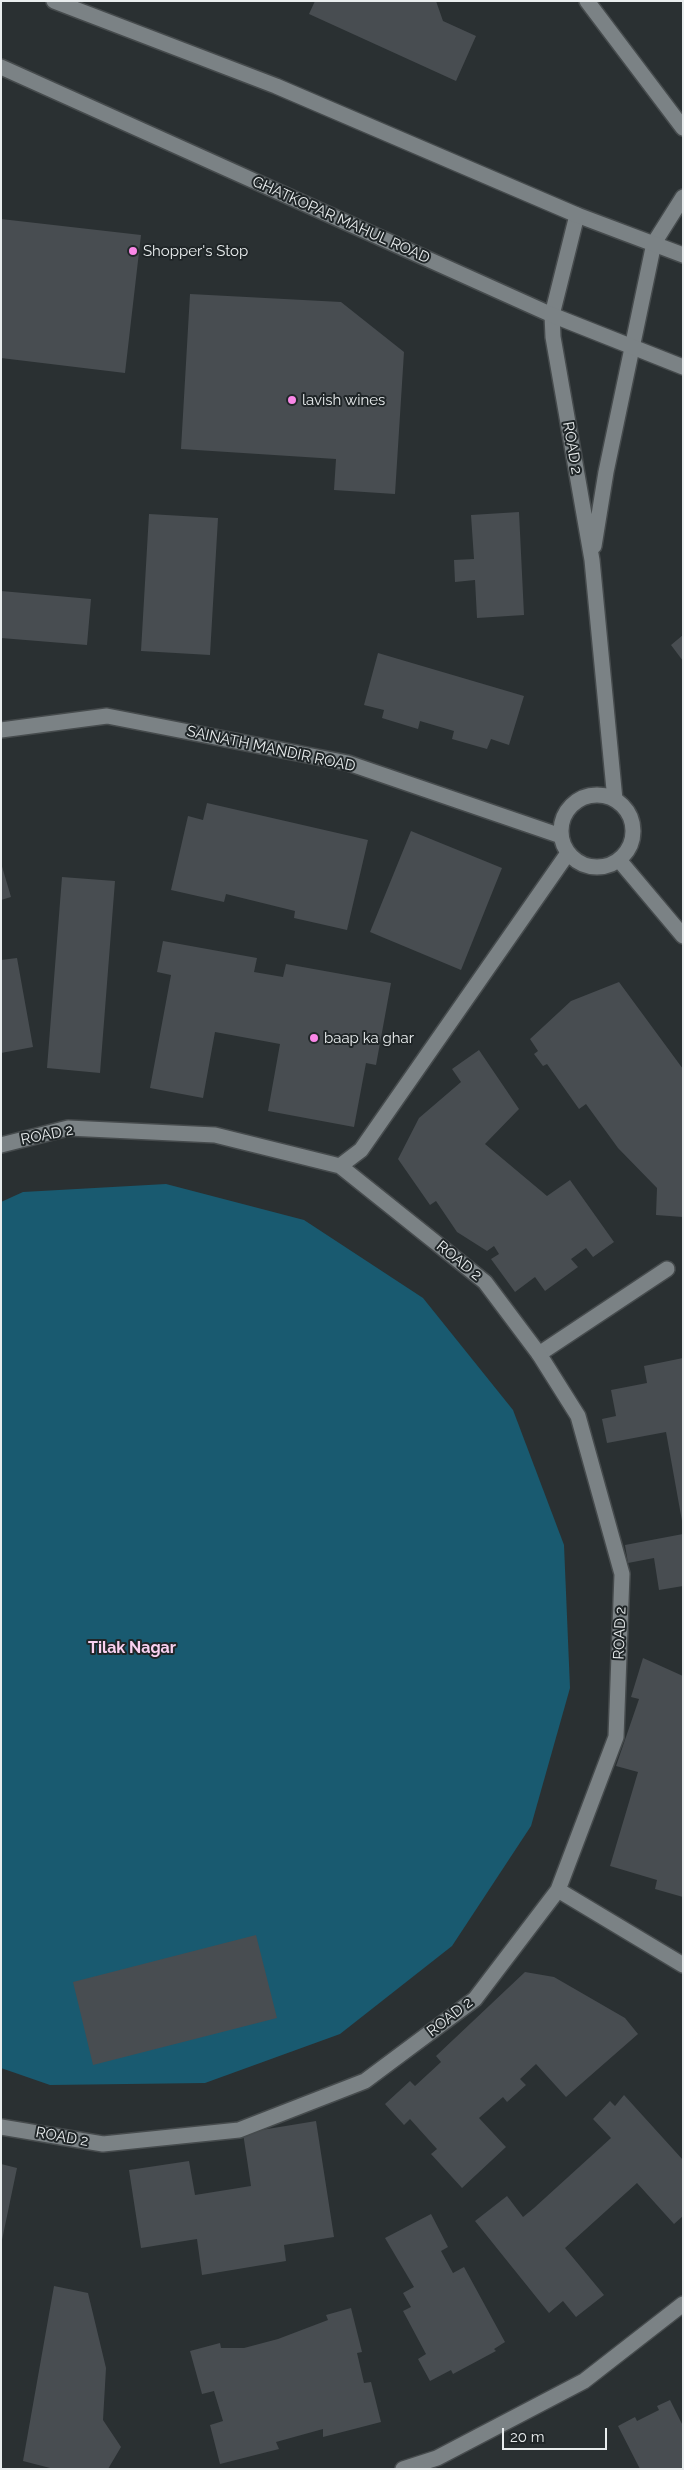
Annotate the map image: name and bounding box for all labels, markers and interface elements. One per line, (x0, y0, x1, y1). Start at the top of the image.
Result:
street label: GHATKOPAR MAHUL ROAD (249, 173, 433, 267)
place label: Shopper's Stop (143, 242, 248, 260)
marker: Shopper's Stop (127, 245, 139, 257)
place label: lavish wines (302, 391, 385, 409)
marker: lavish wines (286, 394, 298, 406)
street label: ROAD 2 (559, 420, 585, 476)
street label: SAINATH MANDIR ROAD (185, 722, 357, 776)
place label: baap ka ghar (324, 1029, 414, 1047)
marker: baap ka ghar (308, 1032, 320, 1044)
street label: ROAD 2 (19, 1121, 75, 1149)
street label: ROAD 2 (433, 1237, 485, 1285)
street label: ROAD 2 (610, 1606, 630, 1660)
district label: Tilak Nagar (88, 1638, 176, 1658)
street label: ROAD 2 (424, 1994, 476, 2040)
street label: ROAD 2 (34, 2124, 90, 2150)
scale bar (504, 2418, 609, 2450)
text: 20 m (510, 2428, 545, 2446)

